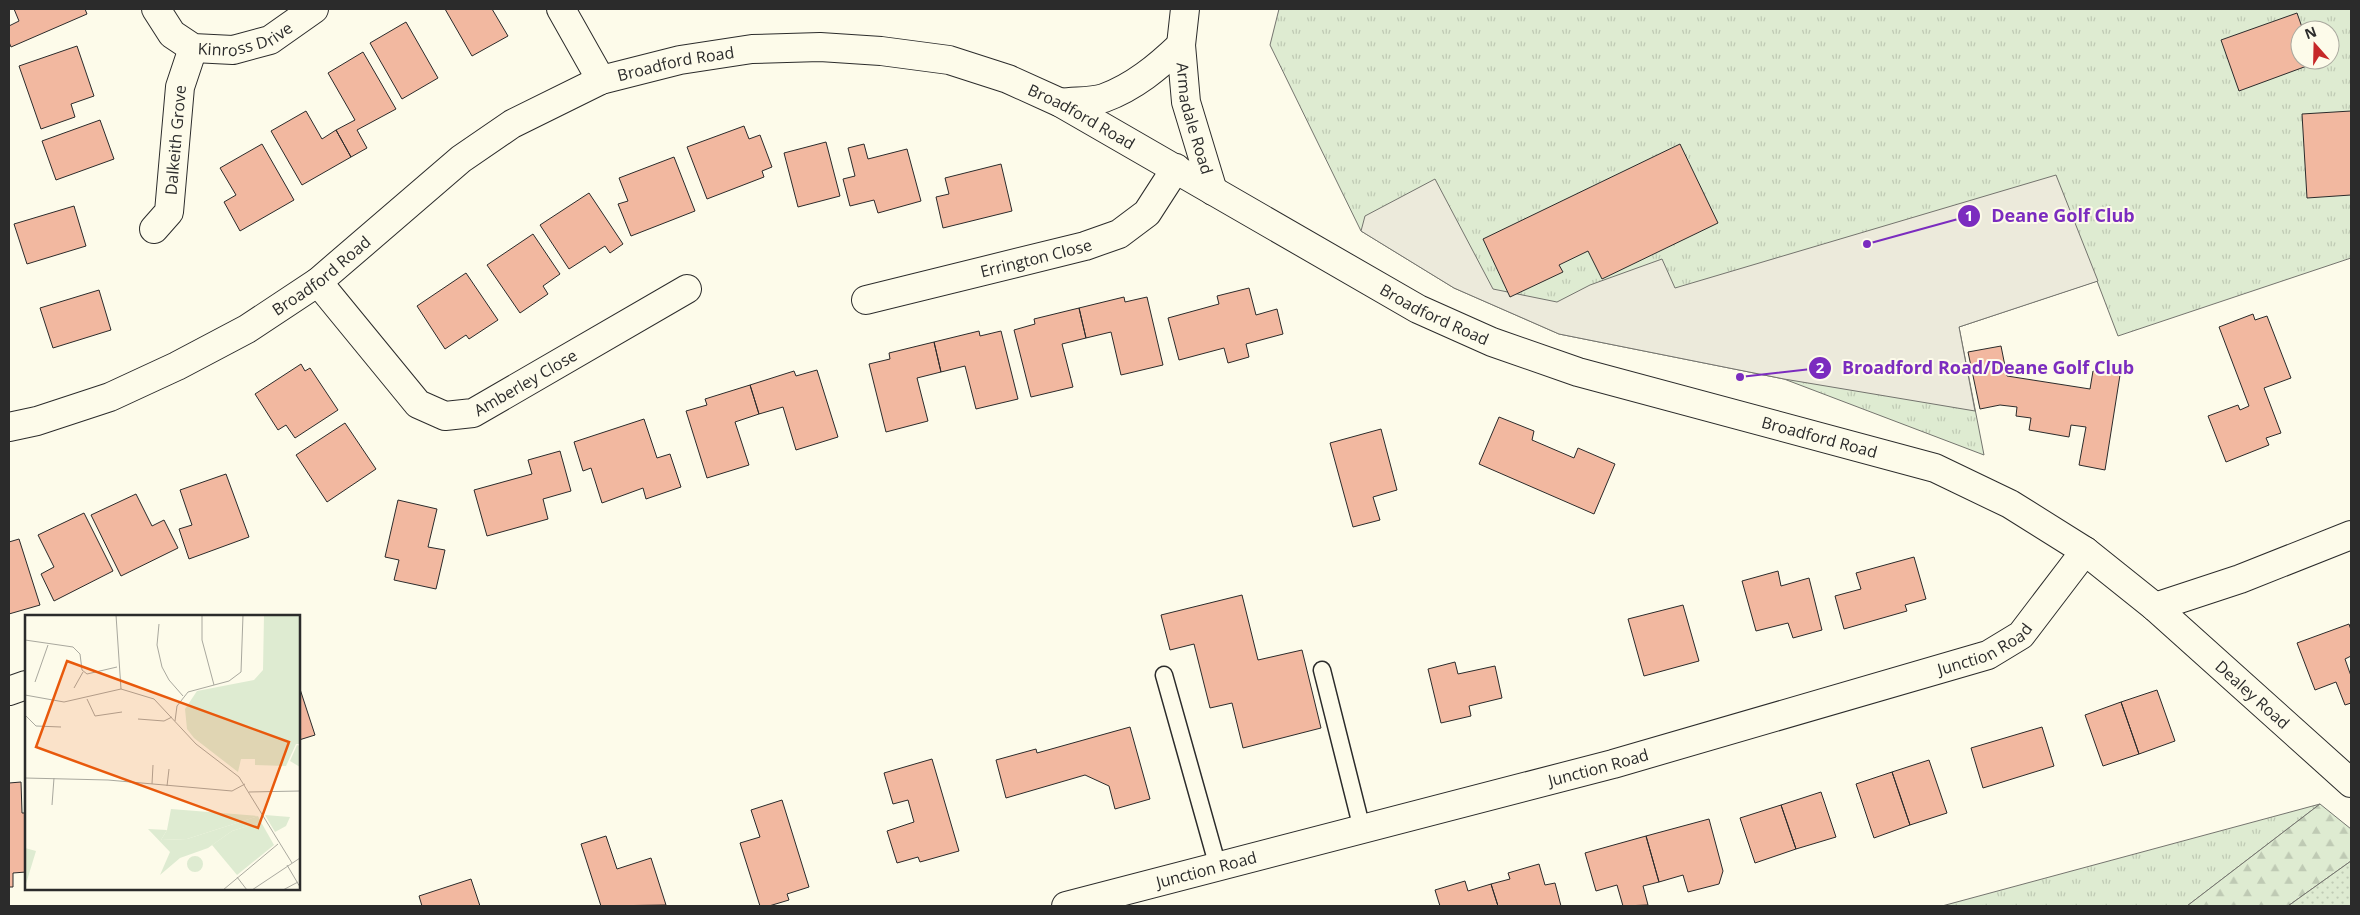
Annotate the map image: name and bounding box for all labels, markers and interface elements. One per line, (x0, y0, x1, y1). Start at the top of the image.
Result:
street label: Kinross Drive (197, 17, 297, 61)
north arrow (2290, 20, 2340, 70)
text: N (2302, 21, 2319, 43)
street label: Broadford Road (615, 41, 736, 86)
street label: Armadale Road (1172, 62, 1218, 177)
street label: Broadford Road (1025, 79, 1139, 154)
street label: Dalkeith Grove (160, 84, 191, 196)
callout: Deane Golf Club (1956, 200, 2145, 233)
text: Deane Golf Club (1991, 203, 2135, 227)
text: 1 (1965, 205, 1973, 225)
street label: Broadford Road (268, 231, 375, 320)
street label: Errington Close (978, 233, 1095, 282)
street label: Broadford Road (1376, 278, 1492, 350)
street label: Amberley Close (470, 344, 581, 421)
callout: Broadford Road/Deane Golf Club (1807, 352, 2144, 385)
text: Broadford Road/Deane Golf Club (1842, 355, 2134, 379)
text: 2 (1816, 357, 1825, 377)
street label: Broadford Road (1759, 411, 1880, 463)
inset map (25, 615, 300, 890)
street label: Junction Road (1933, 619, 2037, 681)
street label: Dealey Road (2211, 655, 2294, 734)
street label: Junction Road (1544, 743, 1651, 792)
street label: Junction Road (1152, 846, 1259, 894)

